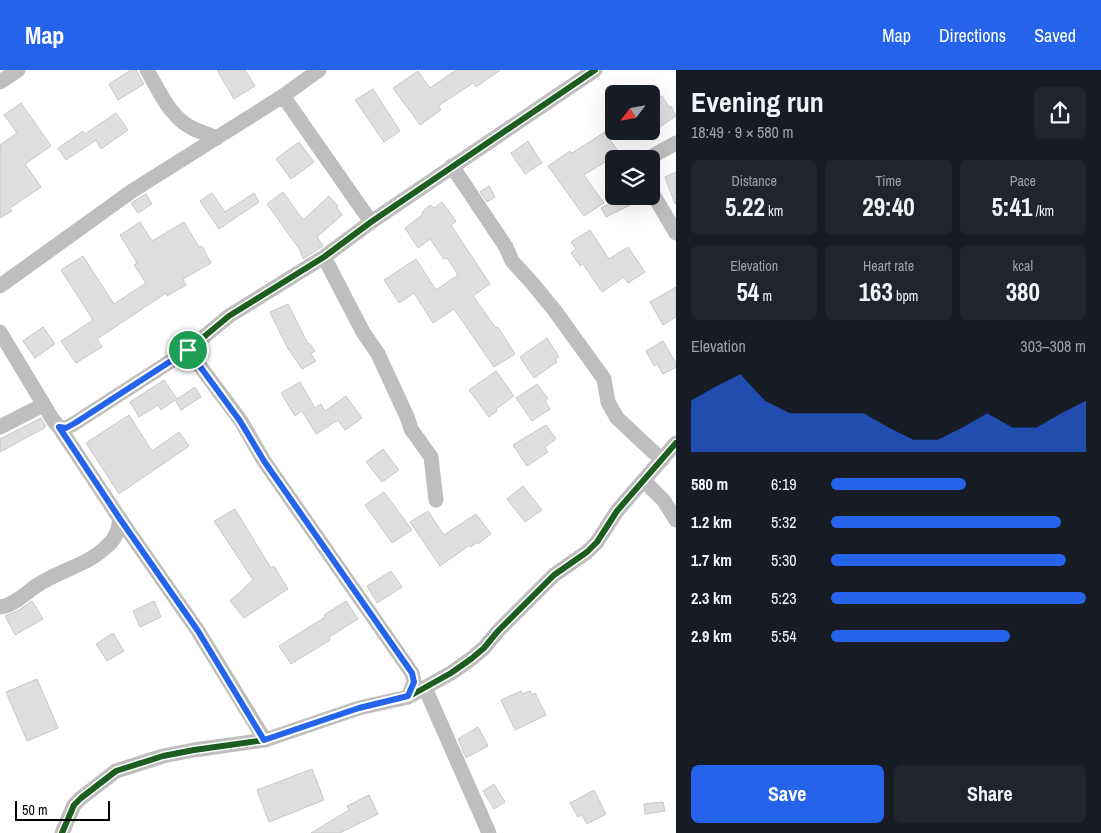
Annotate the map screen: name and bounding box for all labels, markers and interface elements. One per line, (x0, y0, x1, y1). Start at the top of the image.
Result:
text: Map (25, 19, 64, 51)
text: Map (882, 23, 911, 48)
text: Directions (939, 23, 1006, 48)
text: Saved (1034, 23, 1076, 48)
text: Evening run (691, 83, 824, 121)
north arrow (605, 85, 660, 140)
map controls (605, 85, 660, 205)
button: share (1034, 87, 1086, 139)
text: 18:49 · 9 × 580 m (691, 121, 794, 143)
button: layers (605, 150, 660, 205)
text: Distance (732, 172, 777, 190)
text: Time (876, 172, 901, 190)
text: Pace (1010, 172, 1036, 190)
text: 5.22 (725, 190, 765, 224)
text: 29:40 (862, 190, 915, 224)
text: 5:41 (991, 190, 1033, 224)
text: km (765, 202, 783, 220)
text: /km (1033, 202, 1054, 220)
text: Elevation (730, 257, 778, 275)
text: Heart rate (863, 257, 914, 275)
text: kcal (1013, 257, 1033, 275)
text: 54 (736, 275, 759, 309)
text: 163 (859, 275, 893, 309)
text: 380 (1006, 275, 1040, 309)
text: m (759, 287, 772, 305)
text: bpm (893, 287, 918, 305)
pin (167, 329, 209, 371)
text: Elevation (691, 335, 746, 357)
text: 303–308 m (1020, 335, 1086, 357)
icon: arrive (174, 336, 202, 364)
text: 580 m (691, 473, 728, 495)
text: 6:19 (771, 473, 797, 495)
text: 1.2 km (691, 511, 732, 533)
text: 5:32 (771, 511, 797, 533)
text: 1.7 km (691, 549, 732, 571)
text: 5:30 (771, 549, 797, 571)
text: 2.3 km (691, 587, 732, 609)
text: 5:23 (771, 587, 797, 609)
text: 2.9 km (691, 625, 732, 647)
text: 5:54 (771, 625, 797, 647)
button: Save (691, 765, 884, 823)
button: Share (894, 765, 1086, 823)
scale bar (15, 798, 110, 821)
text: 50 m (22, 801, 48, 819)

